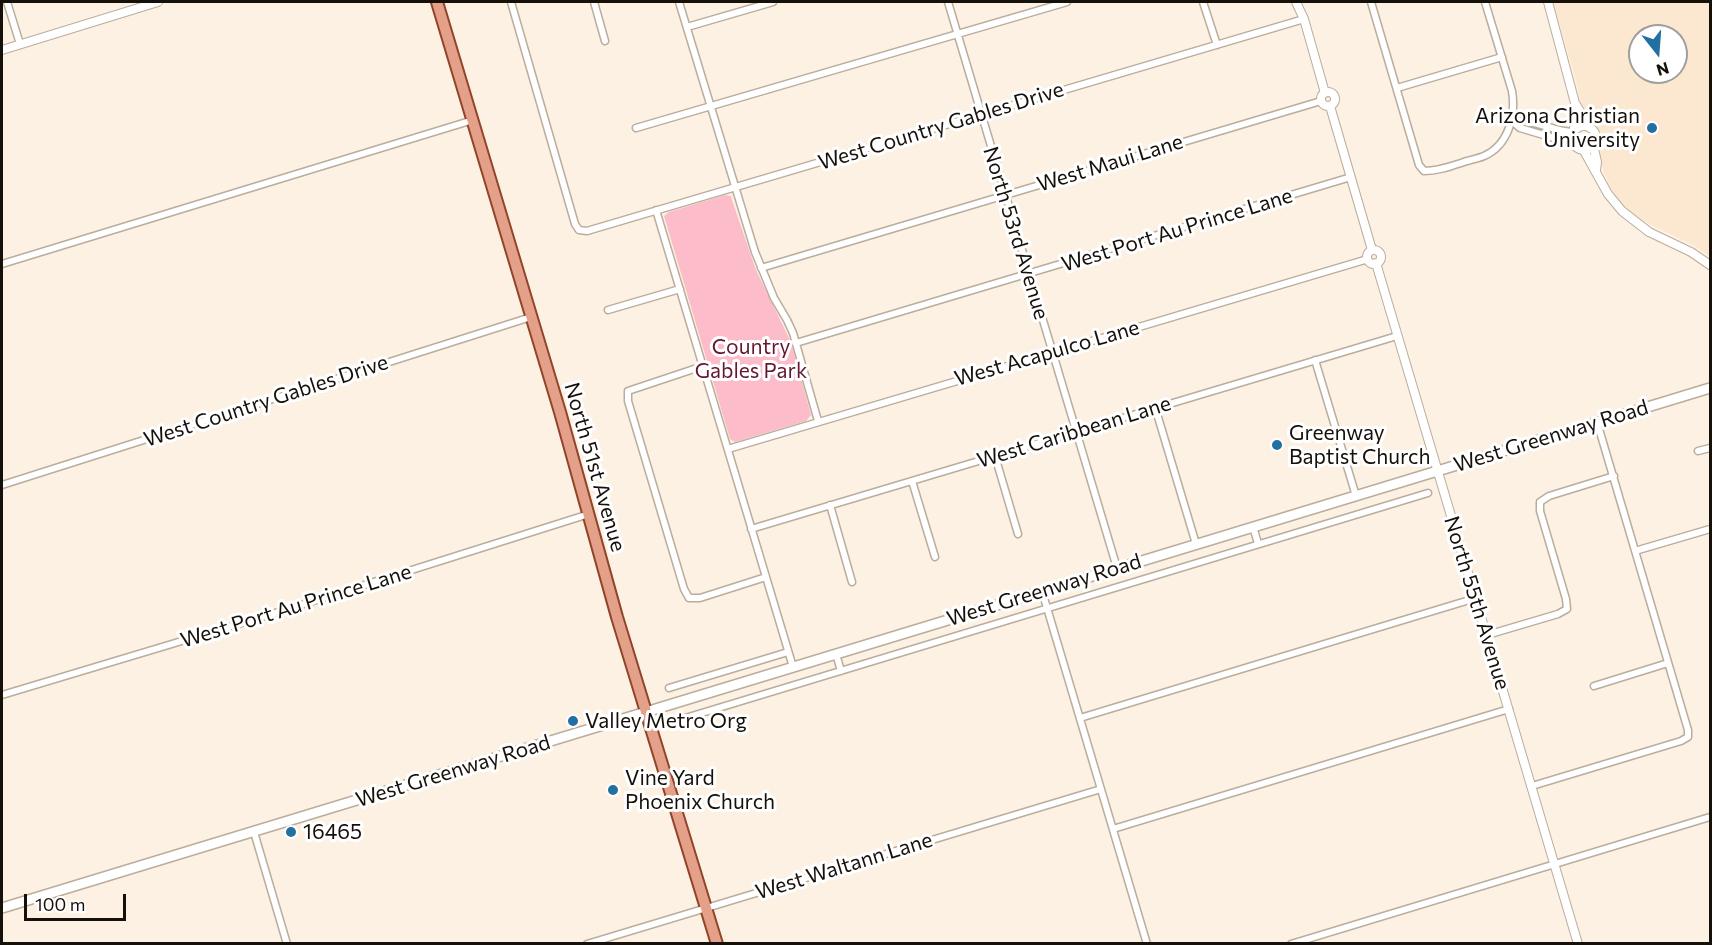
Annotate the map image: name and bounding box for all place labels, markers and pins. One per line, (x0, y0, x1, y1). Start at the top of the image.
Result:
place label: Arizona Christian University (1475, 103, 1640, 153)
marker: Arizona Christian University (1645, 121, 1659, 135)
place label: Greenway Baptist Church (1289, 420, 1431, 470)
marker: Greenway Baptist Church (1270, 438, 1284, 452)
place label: Valley Metro Org (585, 708, 747, 734)
marker: Valley Metro Org (566, 714, 580, 728)
place label: Vine Yard Phoenix Church (625, 765, 775, 815)
marker: Vine Yard Phoenix Church (606, 783, 620, 797)
place label: 16465 (303, 819, 362, 845)
marker: 16465 (284, 825, 298, 839)

